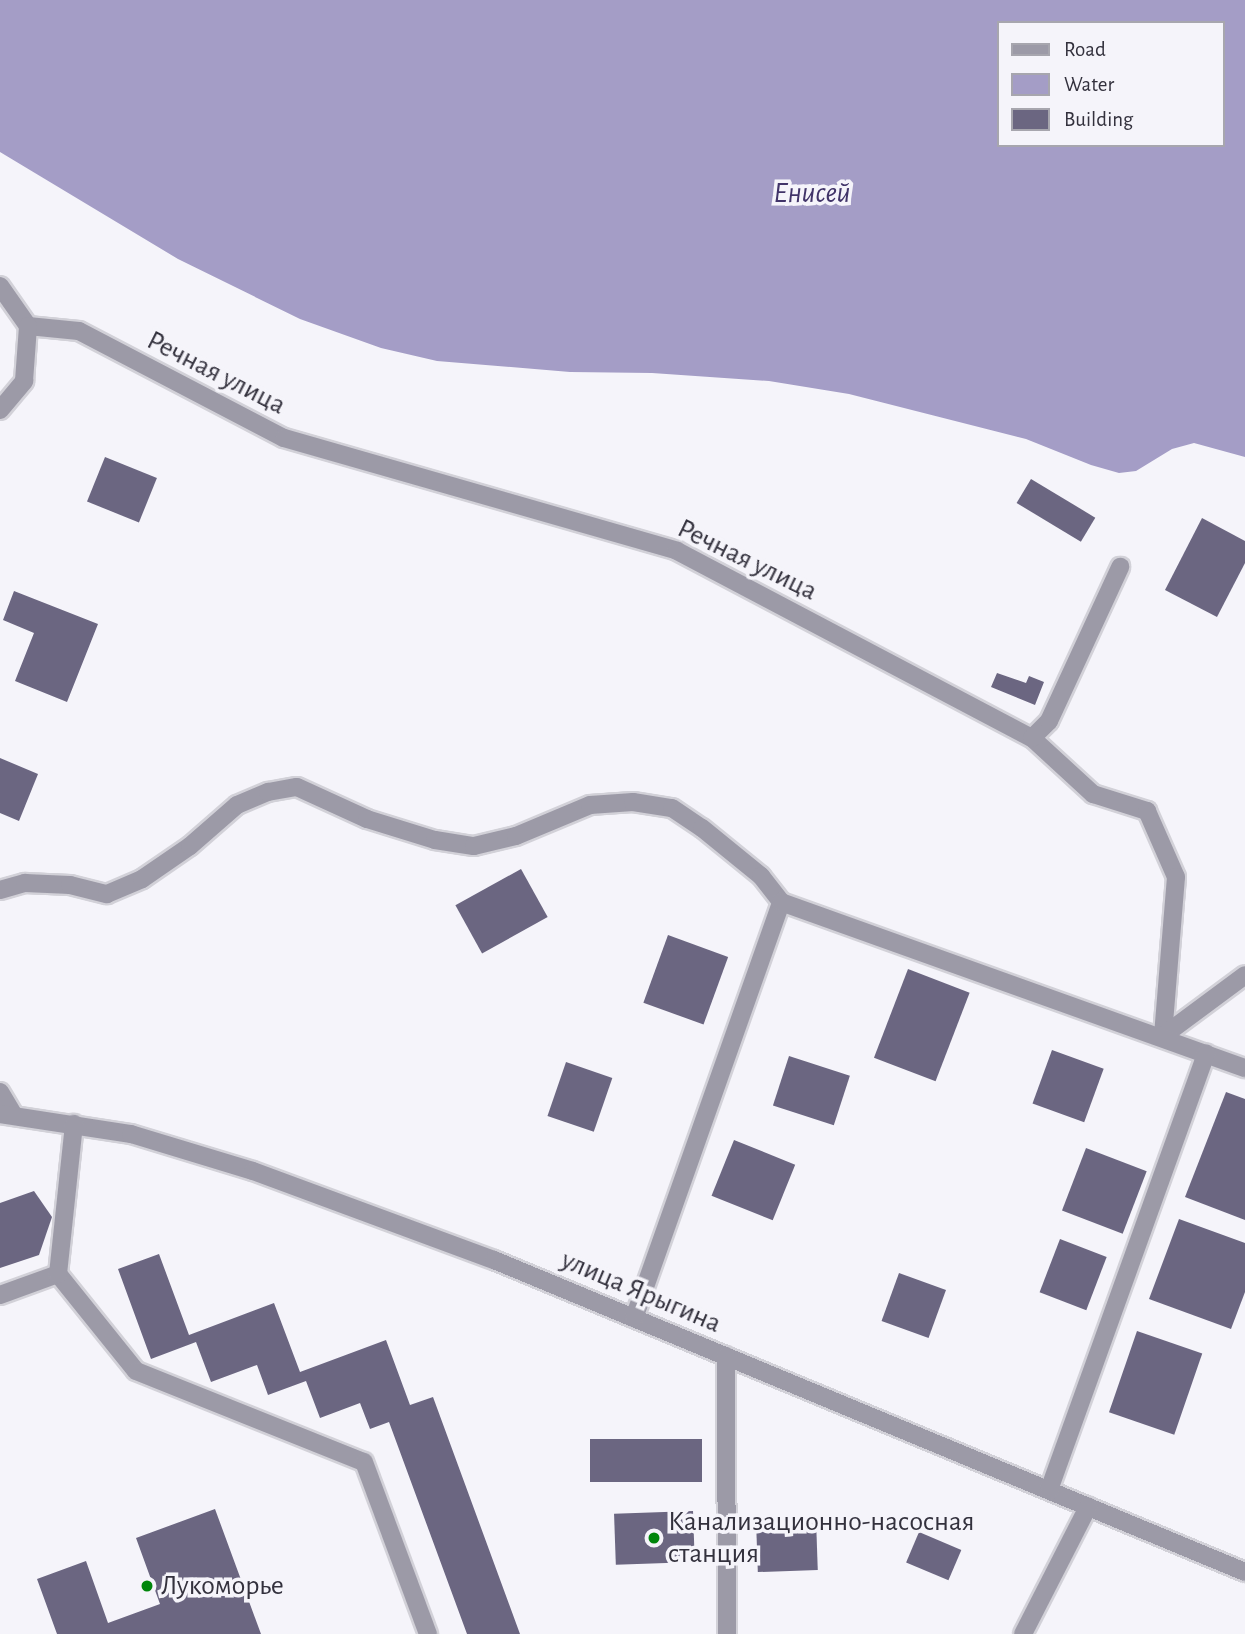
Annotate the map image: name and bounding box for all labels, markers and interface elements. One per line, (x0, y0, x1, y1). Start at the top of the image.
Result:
legend (996, 21, 1224, 147)
text: Road (1064, 39, 1106, 60)
text: Water (1064, 74, 1114, 95)
text: Building (1064, 109, 1133, 130)
water label: Енисей (774, 175, 850, 211)
street label: Речная улица (141, 324, 291, 422)
street label: Речная улица (672, 512, 822, 608)
street label: улица Ярыгина (556, 1243, 726, 1341)
place label: Канализационно-насосная станция (668, 1505, 975, 1571)
marker: Канализационно-насосная станция (646, 1530, 662, 1546)
place label: Лукоморье (161, 1569, 284, 1603)
marker: Лукоморье (139, 1578, 155, 1594)

